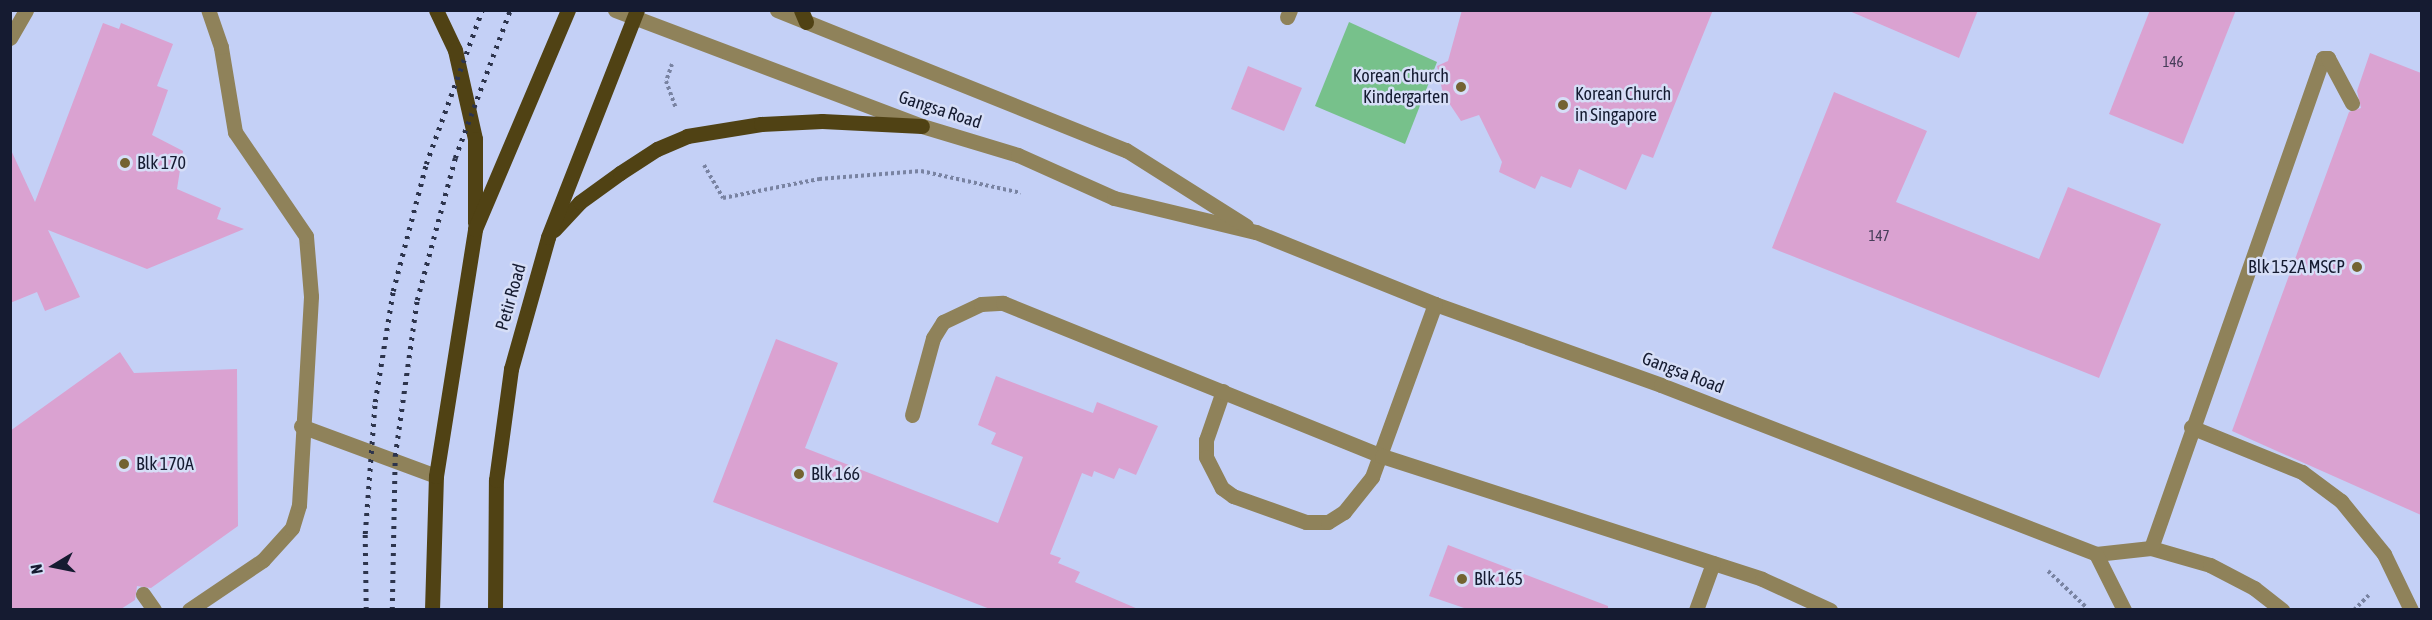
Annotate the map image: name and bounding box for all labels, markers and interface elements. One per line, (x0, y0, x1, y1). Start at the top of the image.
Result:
house number: 146 (2162, 53, 2184, 71)
place label: Korean Church Kindergarten (1353, 66, 1449, 109)
marker: Korean Church Kindergarten (1454, 80, 1468, 94)
place label: Korean Church in Singapore (1575, 84, 1671, 127)
street label: Gangsa Road (896, 86, 984, 134)
marker: Korean Church in Singapore (1556, 98, 1570, 112)
place label: Blk 170 (137, 152, 186, 174)
marker: Blk 170 (118, 156, 132, 170)
house number: 147 (1868, 227, 1890, 245)
place label: Blk 152A MSCP (2248, 256, 2345, 278)
marker: Blk 152A MSCP (2350, 260, 2364, 274)
street label: Petir Road (491, 261, 531, 333)
street label: Gangsa Road (1639, 348, 1727, 398)
place label: Blk 170A (136, 453, 194, 475)
marker: Blk 170A (117, 457, 131, 471)
place label: Blk 166 (811, 463, 860, 485)
marker: Blk 166 (792, 467, 806, 481)
north arrow (24, 536, 84, 596)
text: N (27, 563, 46, 575)
place label: Blk 165 (1474, 568, 1523, 590)
marker: Blk 165 (1455, 572, 1469, 586)

